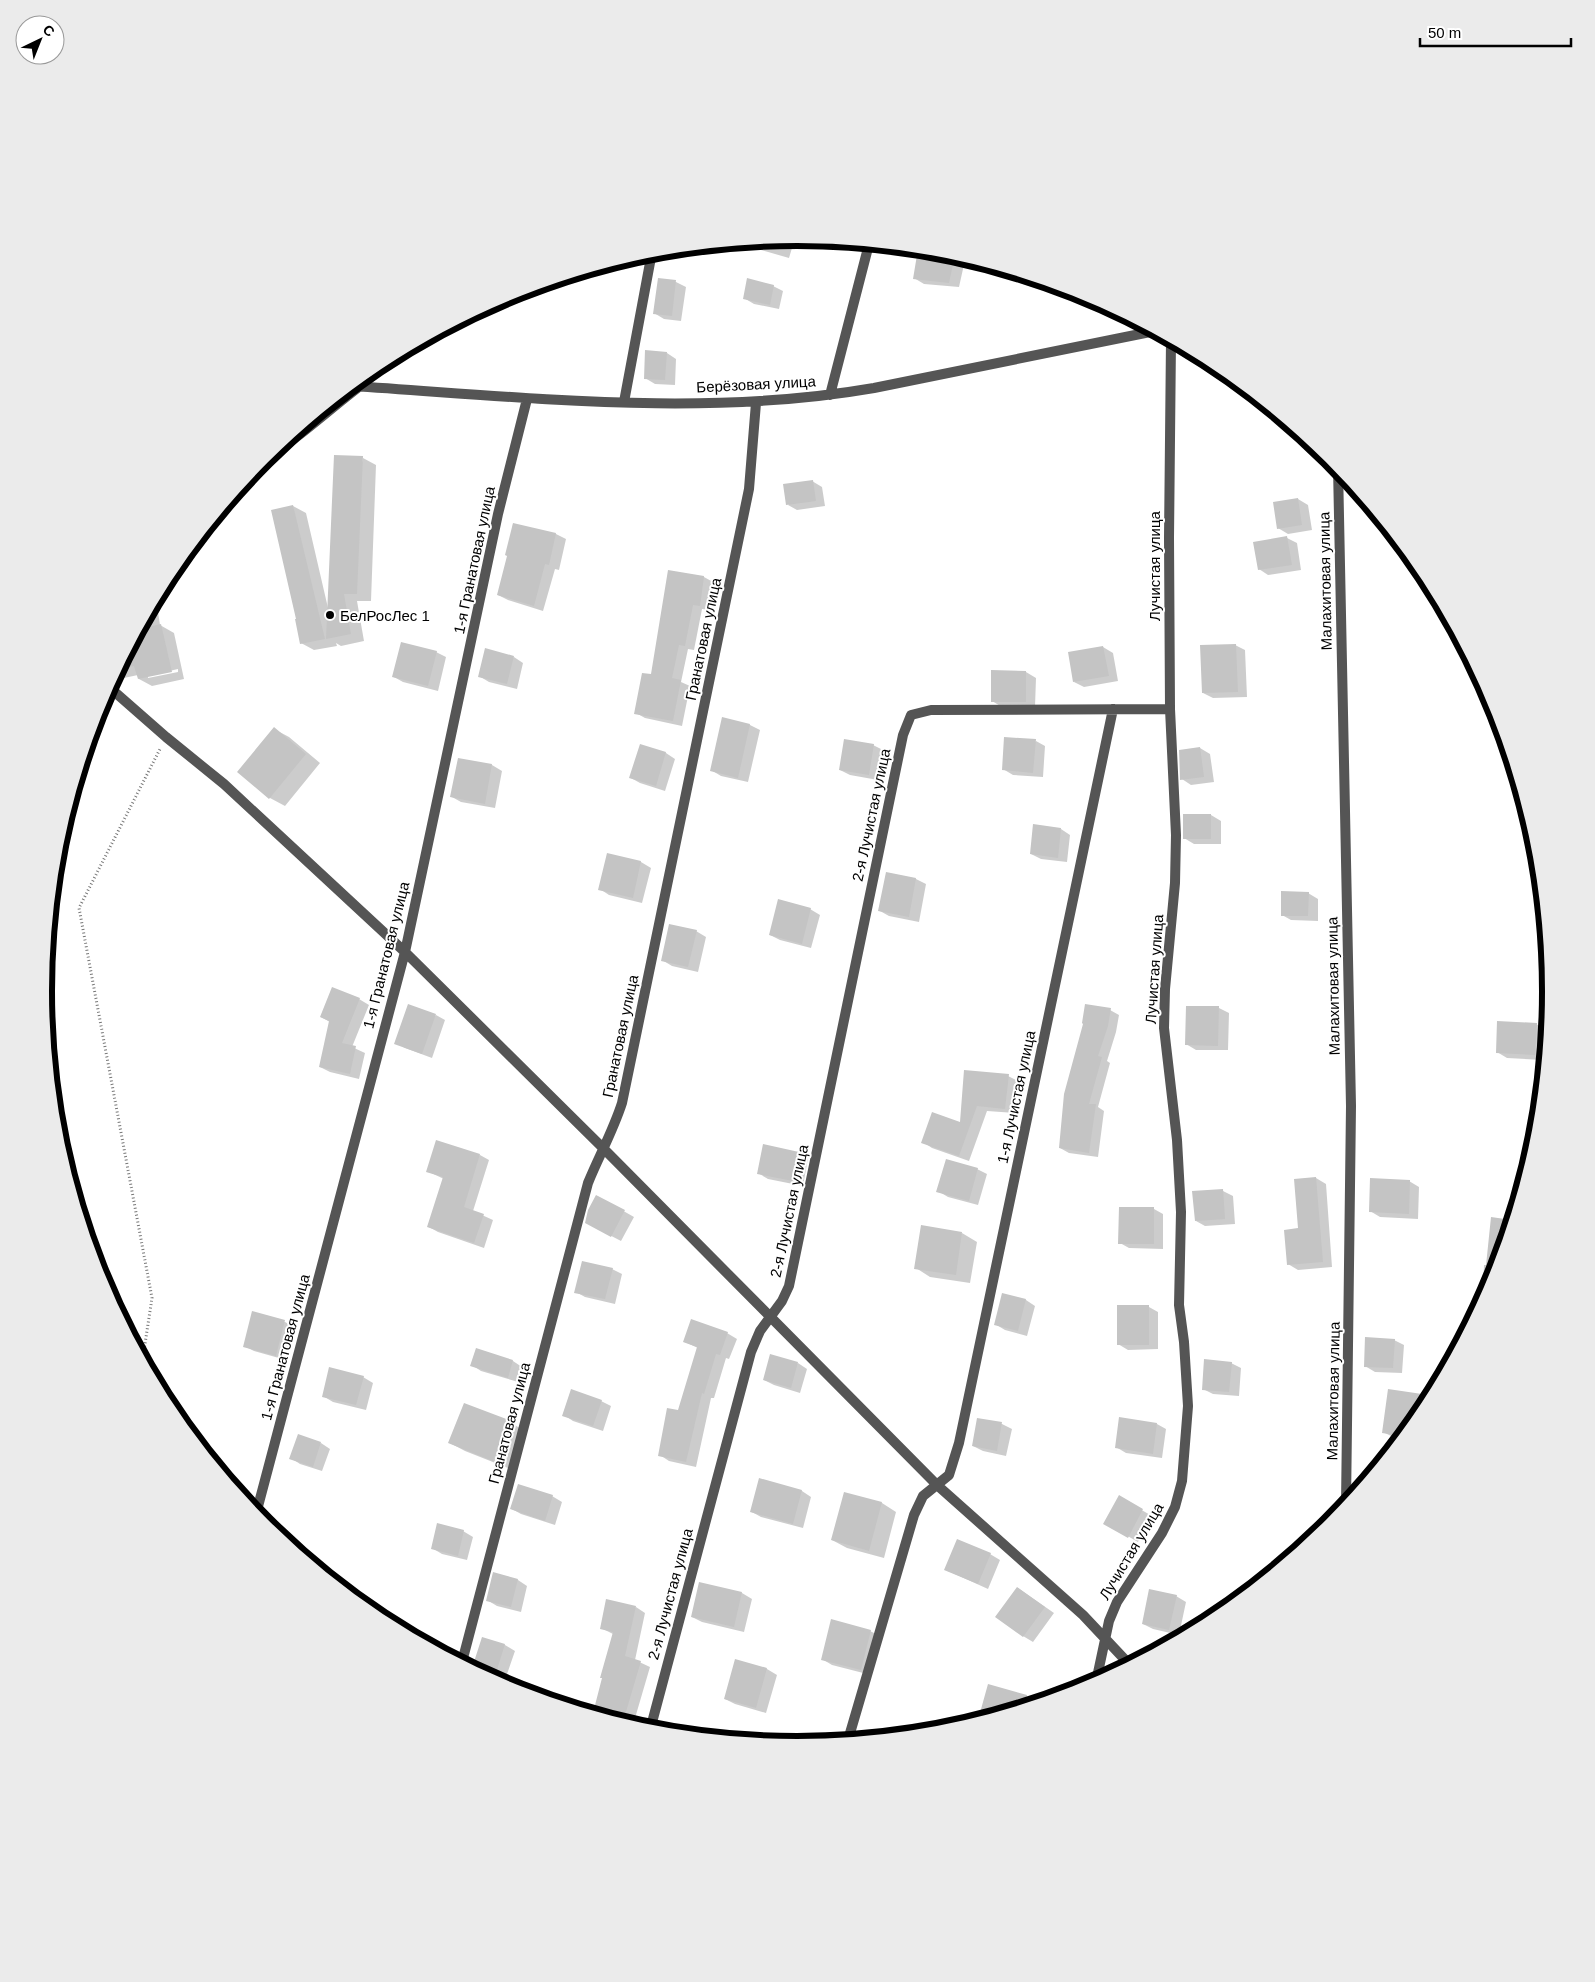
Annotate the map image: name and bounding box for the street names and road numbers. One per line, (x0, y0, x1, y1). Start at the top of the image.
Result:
street label: Берёзовая улица (696, 372, 817, 396)
street label: 1-я Гранатовая улица (450, 484, 498, 635)
street label: Лучистая улица (1146, 510, 1163, 621)
street label: Малахитовая улица (1315, 511, 1335, 650)
street label: Гранатовая улица (682, 575, 724, 702)
street label: 2-я Лучистая улица (849, 746, 894, 883)
street label: 1-я Гранатовая улица (360, 879, 413, 1030)
street label: Лучистая улица (1142, 913, 1166, 1024)
street label: Малахитовая улица (1323, 916, 1343, 1055)
street label: Гранатовая улица (599, 972, 641, 1099)
street label: 1-я Лучистая улица (994, 1028, 1039, 1165)
street label: 2-я Лучистая улица (767, 1142, 812, 1279)
street label: 1-я Гранатовая улица (257, 1271, 313, 1422)
street label: Малахитовая улица (1323, 1321, 1343, 1460)
street label: Гранатовая улица (485, 1360, 534, 1486)
street label: Лучистая улица (1095, 1499, 1167, 1602)
street label: 2-я Лучистая улица (644, 1526, 696, 1662)

